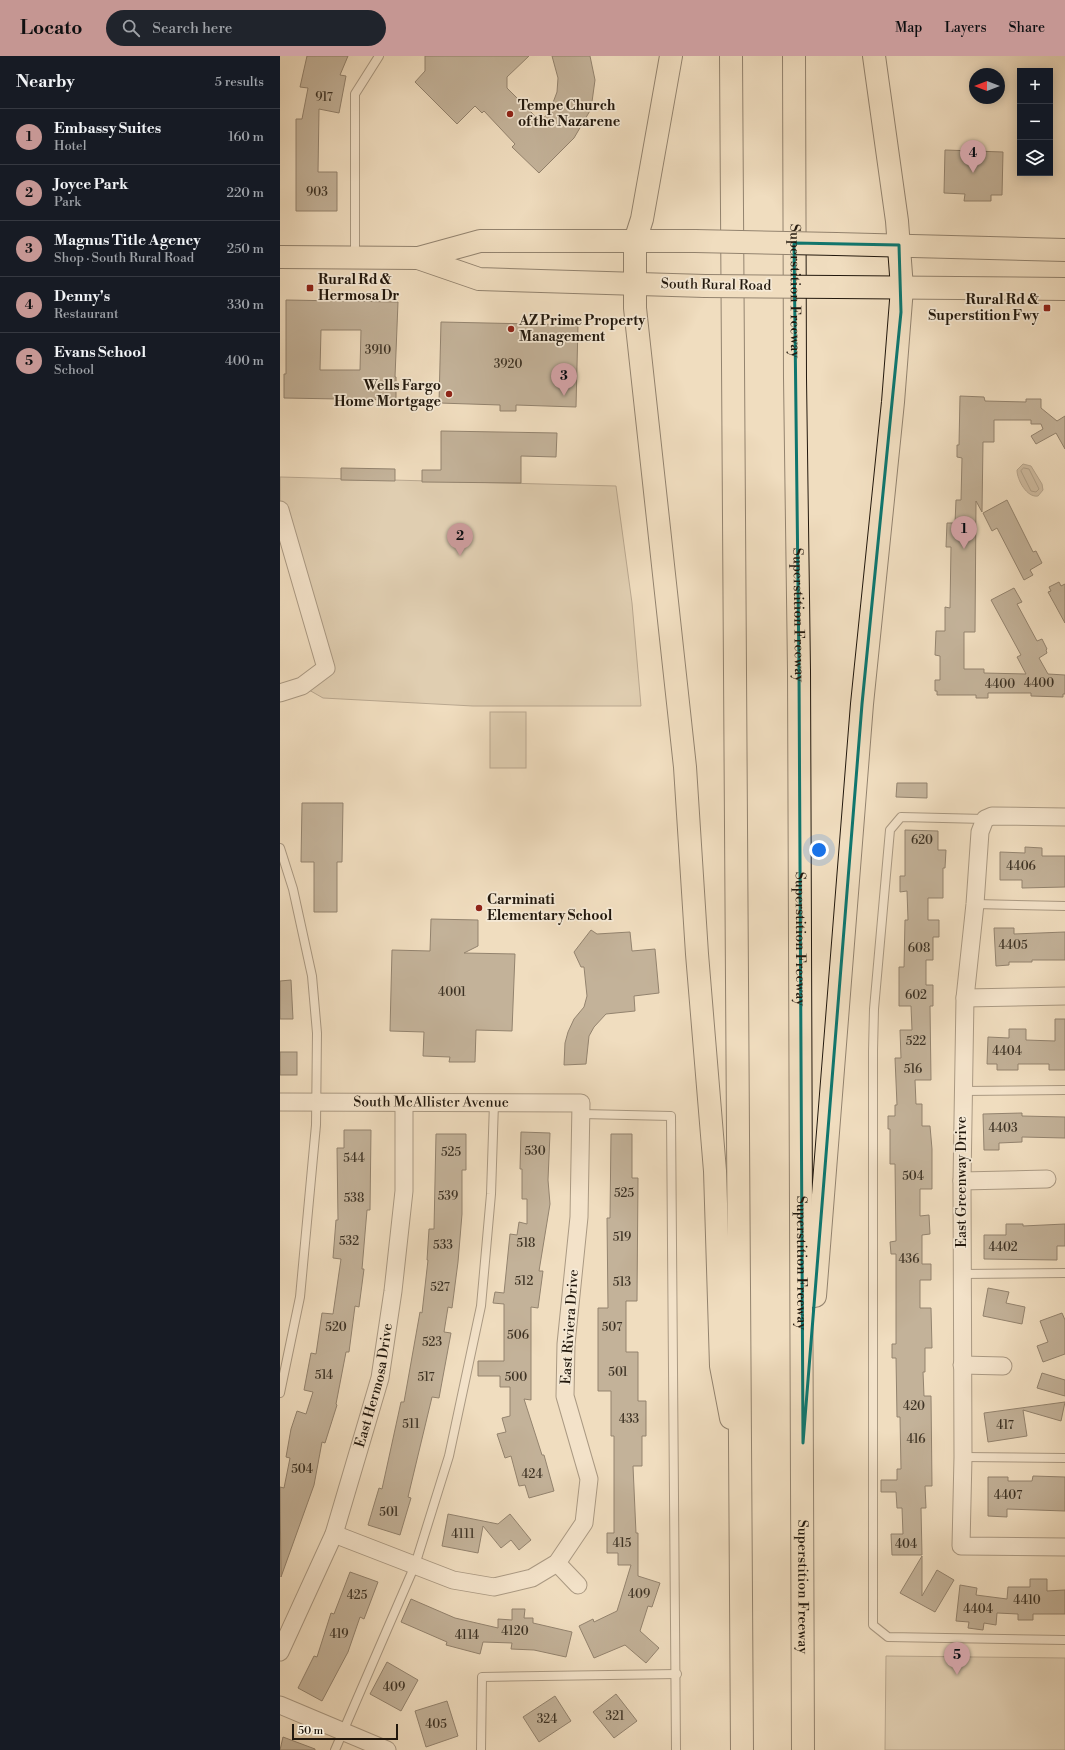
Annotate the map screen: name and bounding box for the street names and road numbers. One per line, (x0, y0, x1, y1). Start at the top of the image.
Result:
street label: Superstition Freeway (786, 224, 804, 358)
street label: South Rural Road (661, 275, 771, 295)
street label: Superstition Freeway (788, 548, 808, 682)
street label: Superstition Freeway (791, 872, 809, 1006)
street label: South McAllister Avenue (353, 1093, 509, 1112)
street label: East Greenway Drive (953, 1116, 971, 1248)
street label: Superstition Freeway (792, 1196, 810, 1330)
street label: East Riviera Drive (557, 1269, 583, 1385)
street label: East Hermosa Drive (351, 1322, 397, 1450)
street label: Superstition Freeway (793, 1520, 812, 1654)

